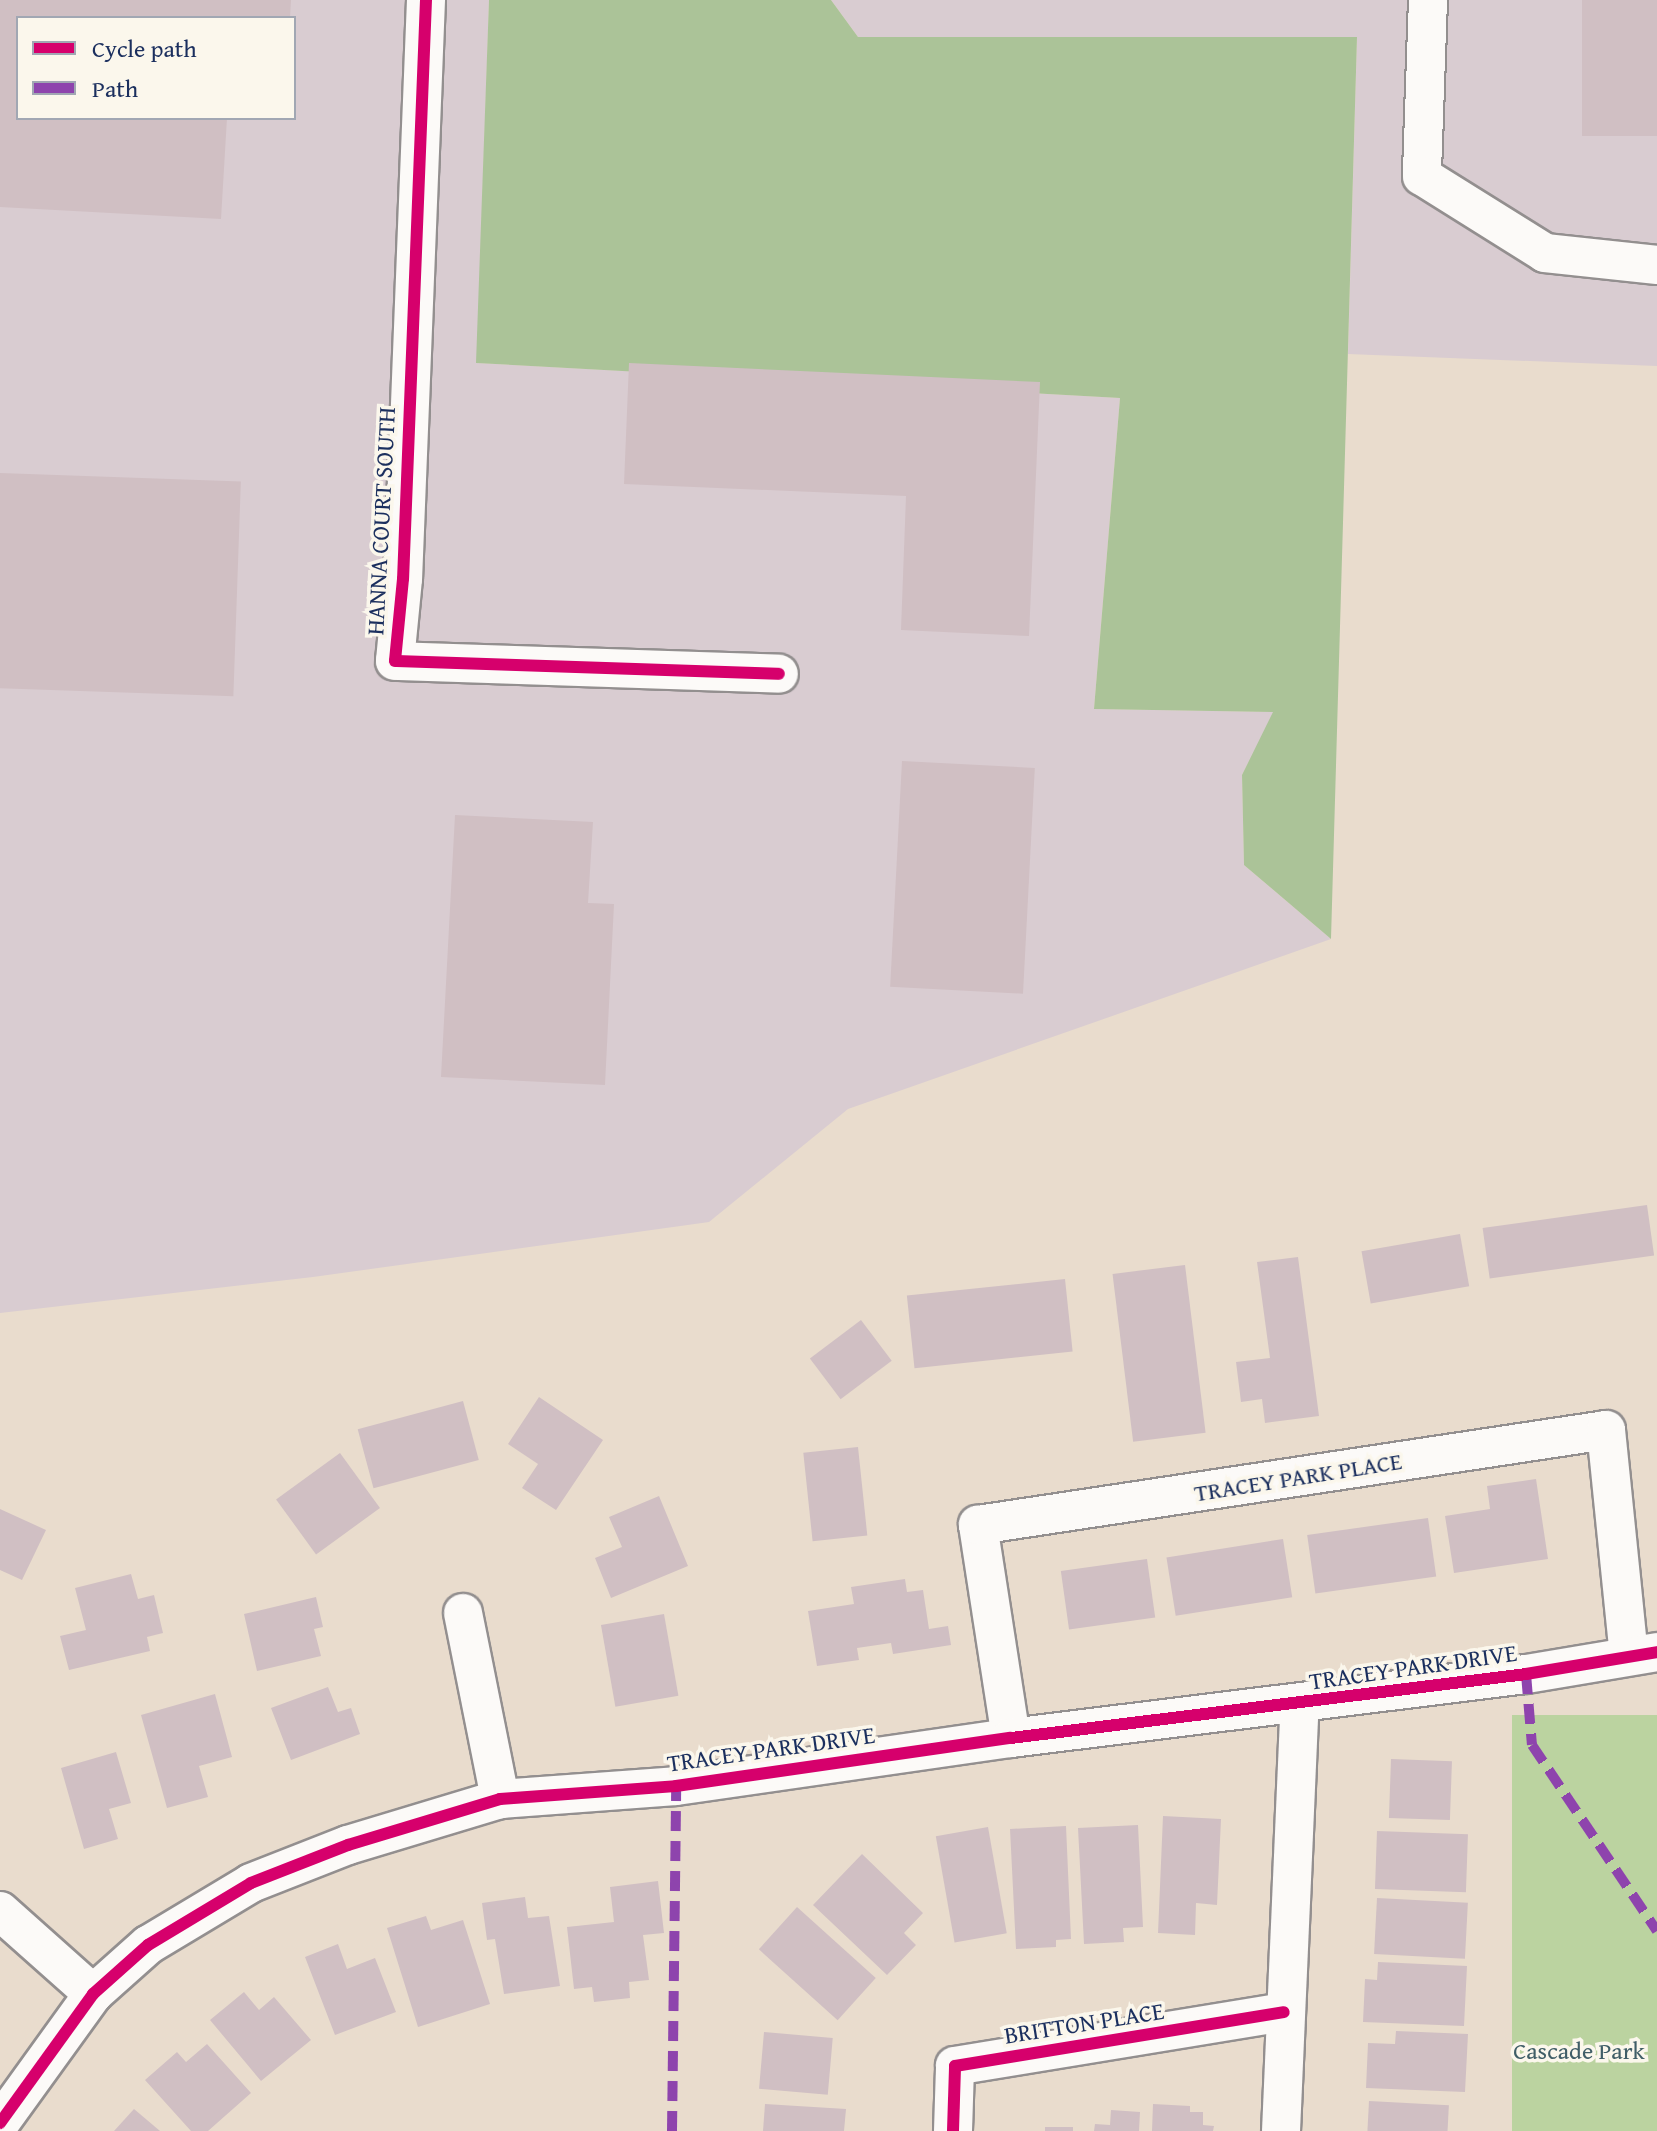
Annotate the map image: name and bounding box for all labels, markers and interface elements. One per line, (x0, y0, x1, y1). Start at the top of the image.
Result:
legend (16, 16, 296, 120)
text: Cycle path (92, 31, 197, 66)
text: Path (92, 71, 138, 106)
street label: HANNA COURT SOUTH (361, 406, 401, 636)
street label: TRACEY PARK PLACE (1192, 1446, 1404, 1508)
street label: TRACEY PARK DRIVE (1307, 1638, 1519, 1696)
street label: TRACEY PARK DRIVE (665, 1720, 877, 1778)
street label: BRITTON PLACE (1002, 1996, 1166, 2050)
park label: Cascade Park (1513, 2037, 1645, 2065)

